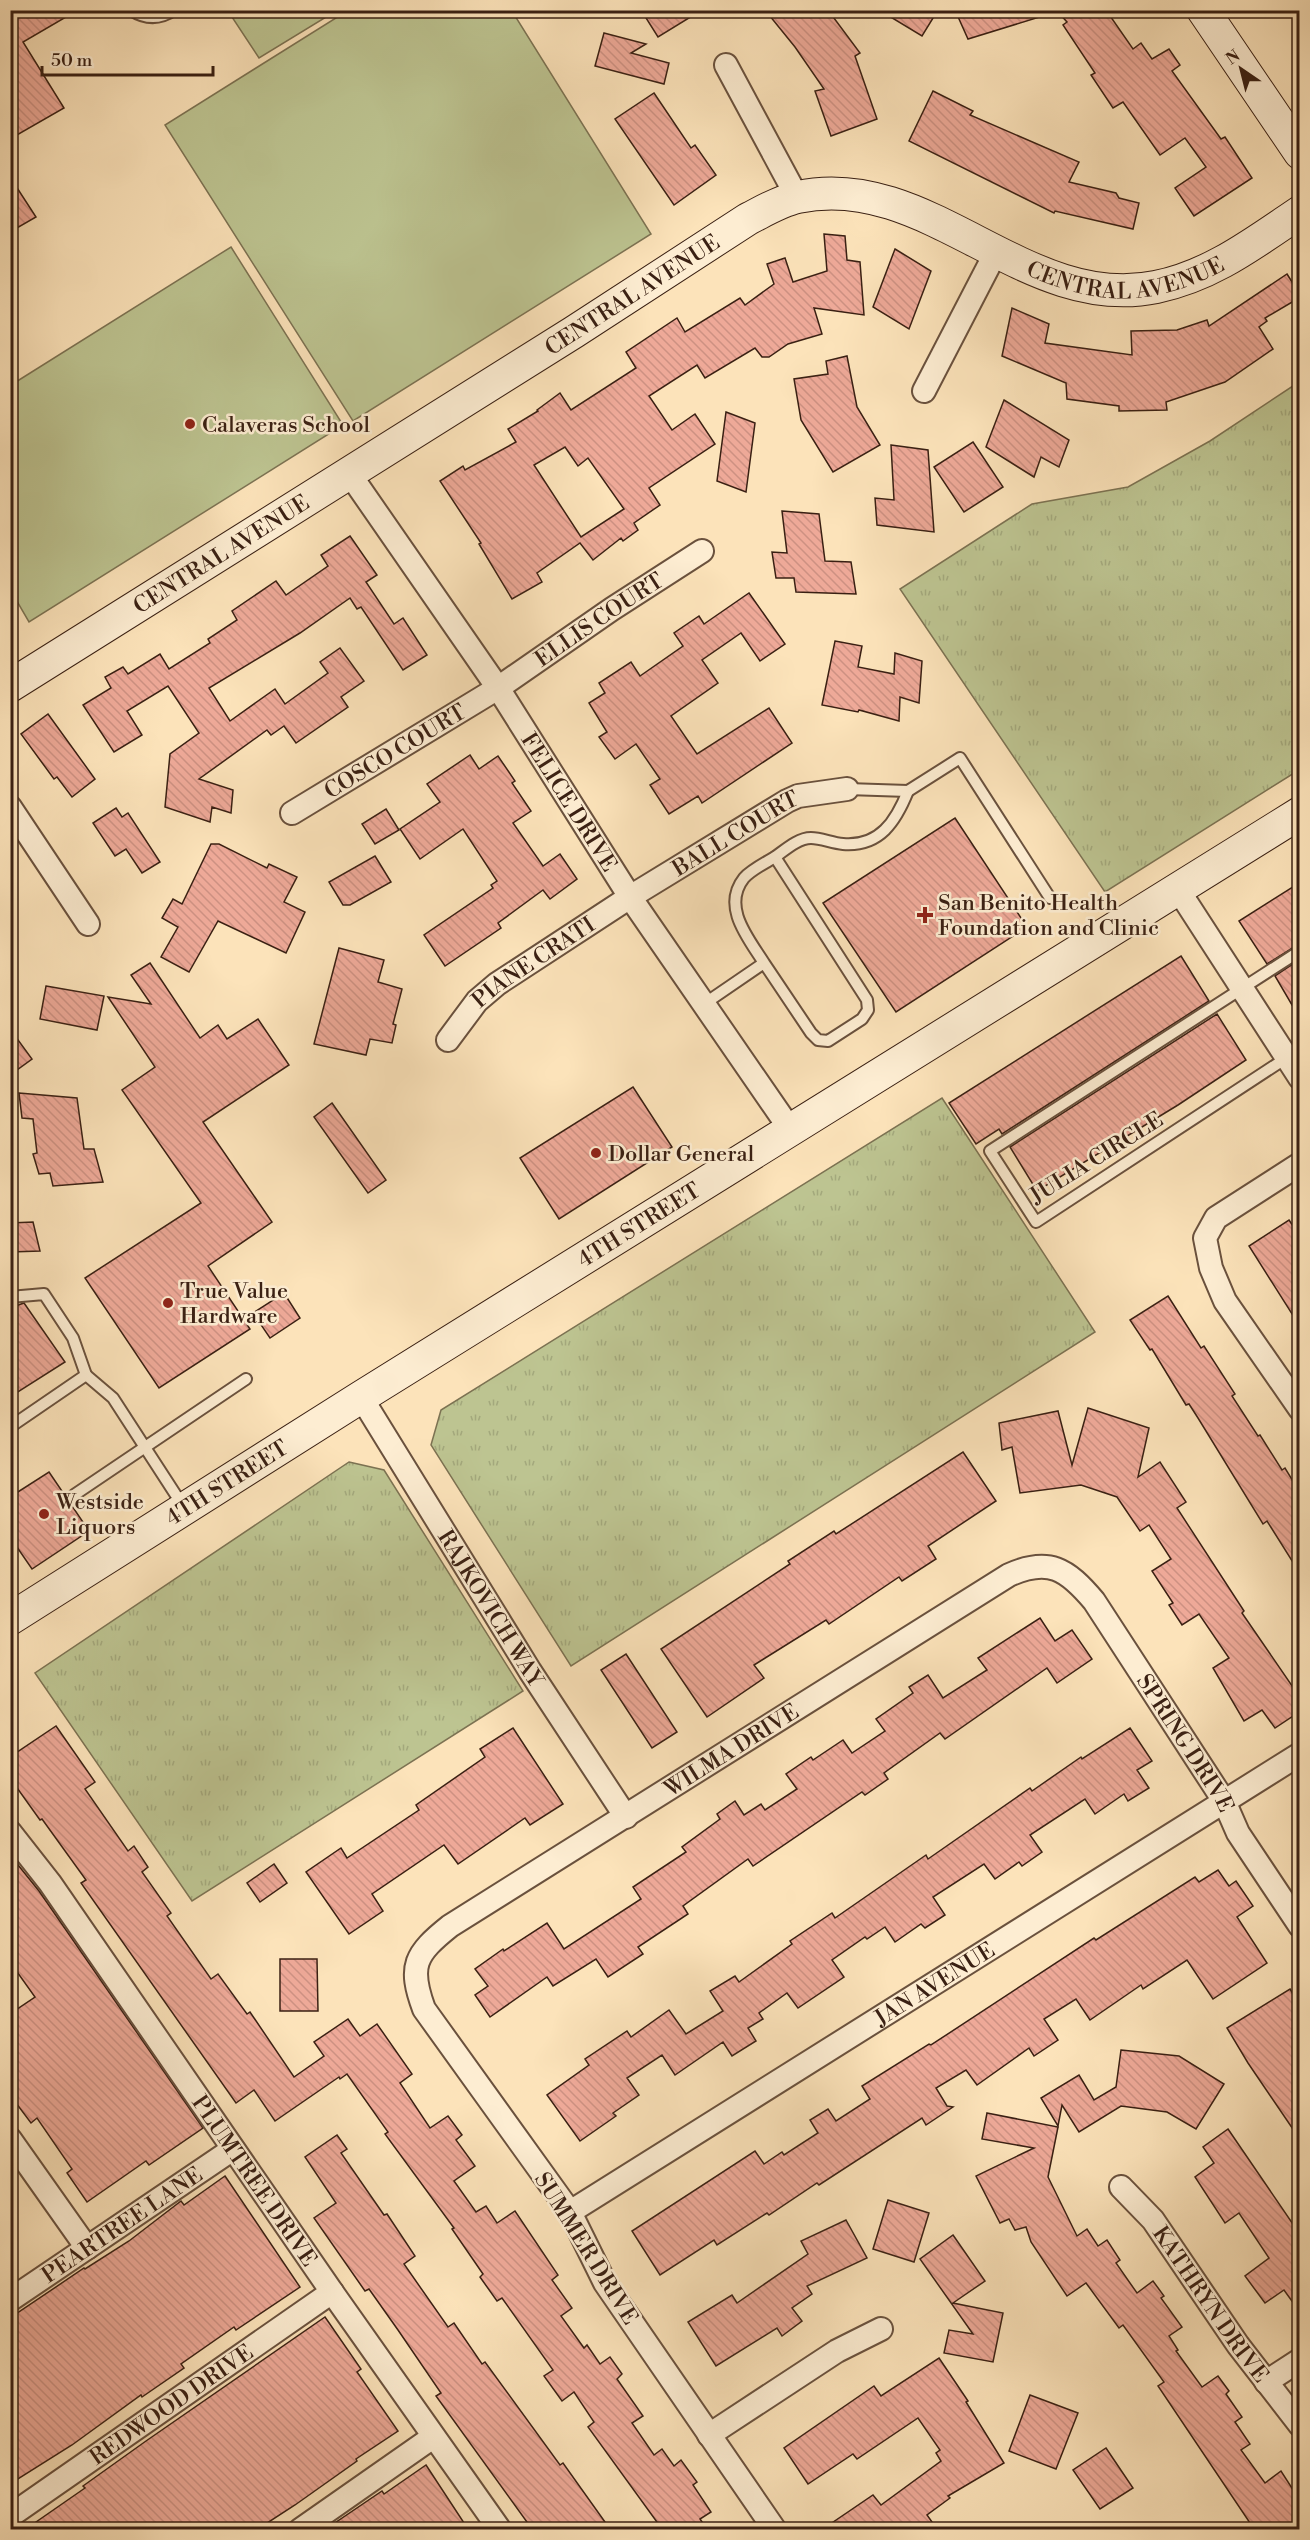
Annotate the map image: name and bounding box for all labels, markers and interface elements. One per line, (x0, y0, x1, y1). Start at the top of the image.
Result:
scale bar (42, 39, 213, 77)
north arrow (1211, 39, 1271, 99)
text: N (1222, 46, 1244, 69)
text: 50 m (51, 49, 93, 72)
street label: CENTRAL AVENUE (540, 229, 725, 362)
street label: CENTRAL AVENUE (1024, 245, 1226, 275)
text: CENTRAL AVENUE (1022, 252, 1229, 305)
place label: Calaveras School (202, 412, 371, 439)
marker: Calaveras School (183, 417, 197, 431)
street label: CENTRAL AVENUE (129, 490, 315, 620)
street label: ELLIS COURT (530, 568, 669, 673)
street label: COSCO COURT (320, 699, 471, 805)
street label: FELICE DRIVE (515, 728, 622, 877)
street label: BALL COURT (667, 786, 803, 883)
place label: San Benito Health Foundation and Clinic (938, 890, 1159, 942)
marker: San Benito Health Foundation and Clinic (916, 906, 934, 924)
street label: PIANE CRATI (467, 911, 601, 1014)
street label: JULIA CIRCLE (1024, 1107, 1168, 1211)
place label: Dollar General (608, 1141, 755, 1168)
marker: Dollar General (589, 1146, 603, 1160)
street label: 4TH STREET (573, 1177, 706, 1274)
place label: True Value Hardware (180, 1278, 288, 1330)
marker: True Value Hardware (161, 1296, 175, 1310)
street label: 4TH STREET (161, 1435, 293, 1532)
place label: Westside Liquors (55, 1489, 144, 1541)
marker: Westside Liquors (37, 1507, 51, 1521)
street label: RAJKOVICH WAY (431, 1525, 550, 1694)
street label: SPRING DRIVE (1130, 1669, 1239, 1817)
street label: WILMA DRIVE (659, 1699, 804, 1804)
street label: JAN AVENUE (869, 1937, 1000, 2033)
street label: PLUMTREE DRIVE (185, 2090, 322, 2272)
street label: PEARTREE LANE (37, 2162, 208, 2290)
street label: SUMMER DRIVE (528, 2168, 643, 2330)
street label: KATHRYN DRIVE (1146, 2221, 1274, 2388)
street label: REDWOOD DRIVE (85, 2339, 259, 2472)

